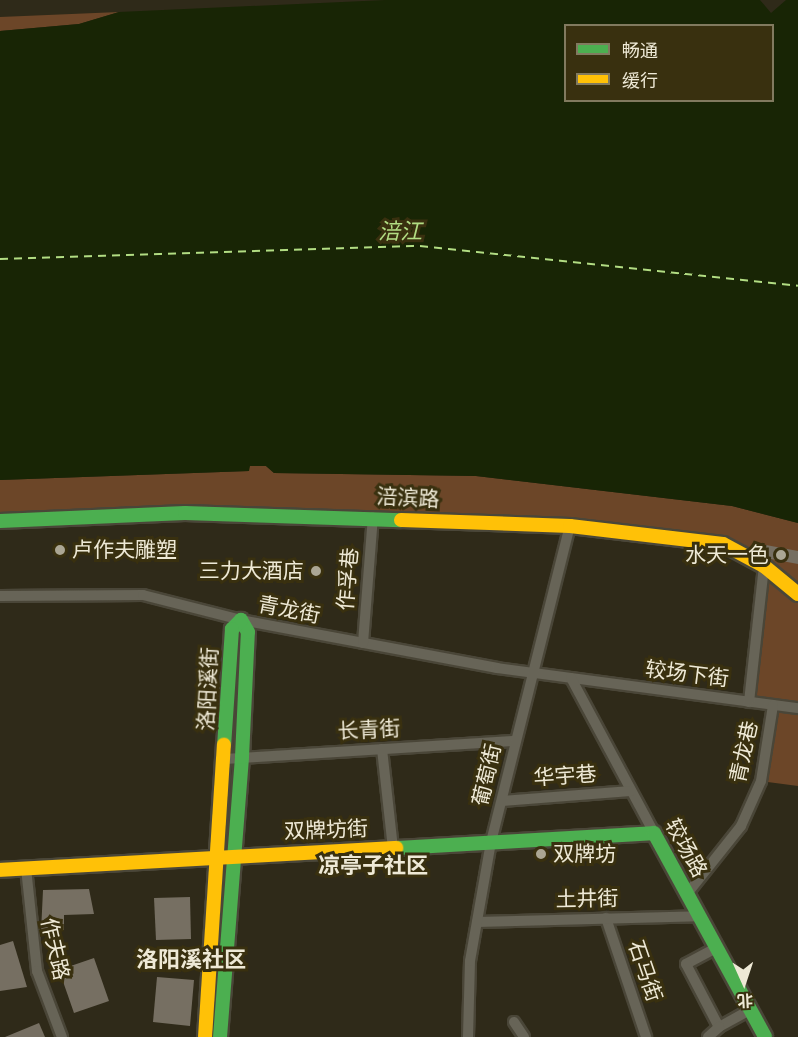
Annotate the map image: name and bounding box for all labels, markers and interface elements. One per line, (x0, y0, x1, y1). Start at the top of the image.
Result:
legend (564, 24, 774, 102)
text: 畅通 (622, 39, 658, 62)
text: 缓行 (622, 69, 658, 92)
water label: 涪江 (378, 219, 422, 245)
street label: 涪滨路 (376, 484, 440, 512)
place label: 卢作夫雕塑 (72, 537, 177, 563)
place label: 水天一色 (685, 542, 769, 568)
marker: 卢作夫雕塑 (53, 543, 67, 557)
street label: 作孚巷 (333, 547, 363, 611)
marker: 水天一色 (774, 548, 788, 562)
place label: 三力大酒店 (199, 558, 304, 584)
marker: 三力大酒店 (309, 564, 323, 578)
street label: 青龙街 (256, 592, 322, 628)
street label: 洛阳溪街 (193, 646, 223, 732)
street label: 较场下街 (644, 656, 730, 692)
street label: 长青街 (337, 716, 401, 744)
street label: 青龙巷 (725, 719, 763, 785)
street label: 葡萄街 (468, 741, 506, 809)
street label: 华宇巷 (533, 761, 597, 791)
street label: 较场路 (660, 814, 712, 882)
street label: 双牌坊街 (284, 816, 368, 844)
place label: 双牌坊 (553, 841, 616, 867)
marker: 双牌坊 (534, 847, 548, 861)
district label: 凉亭子社区 (318, 853, 428, 879)
street label: 土井街 (555, 886, 619, 912)
street label: 作夫路 (36, 915, 74, 983)
street label: 石马街 (623, 937, 667, 1005)
district label: 洛阳溪社区 (136, 947, 246, 973)
north arrow (714, 953, 774, 1013)
text: 北 (736, 991, 753, 1011)

